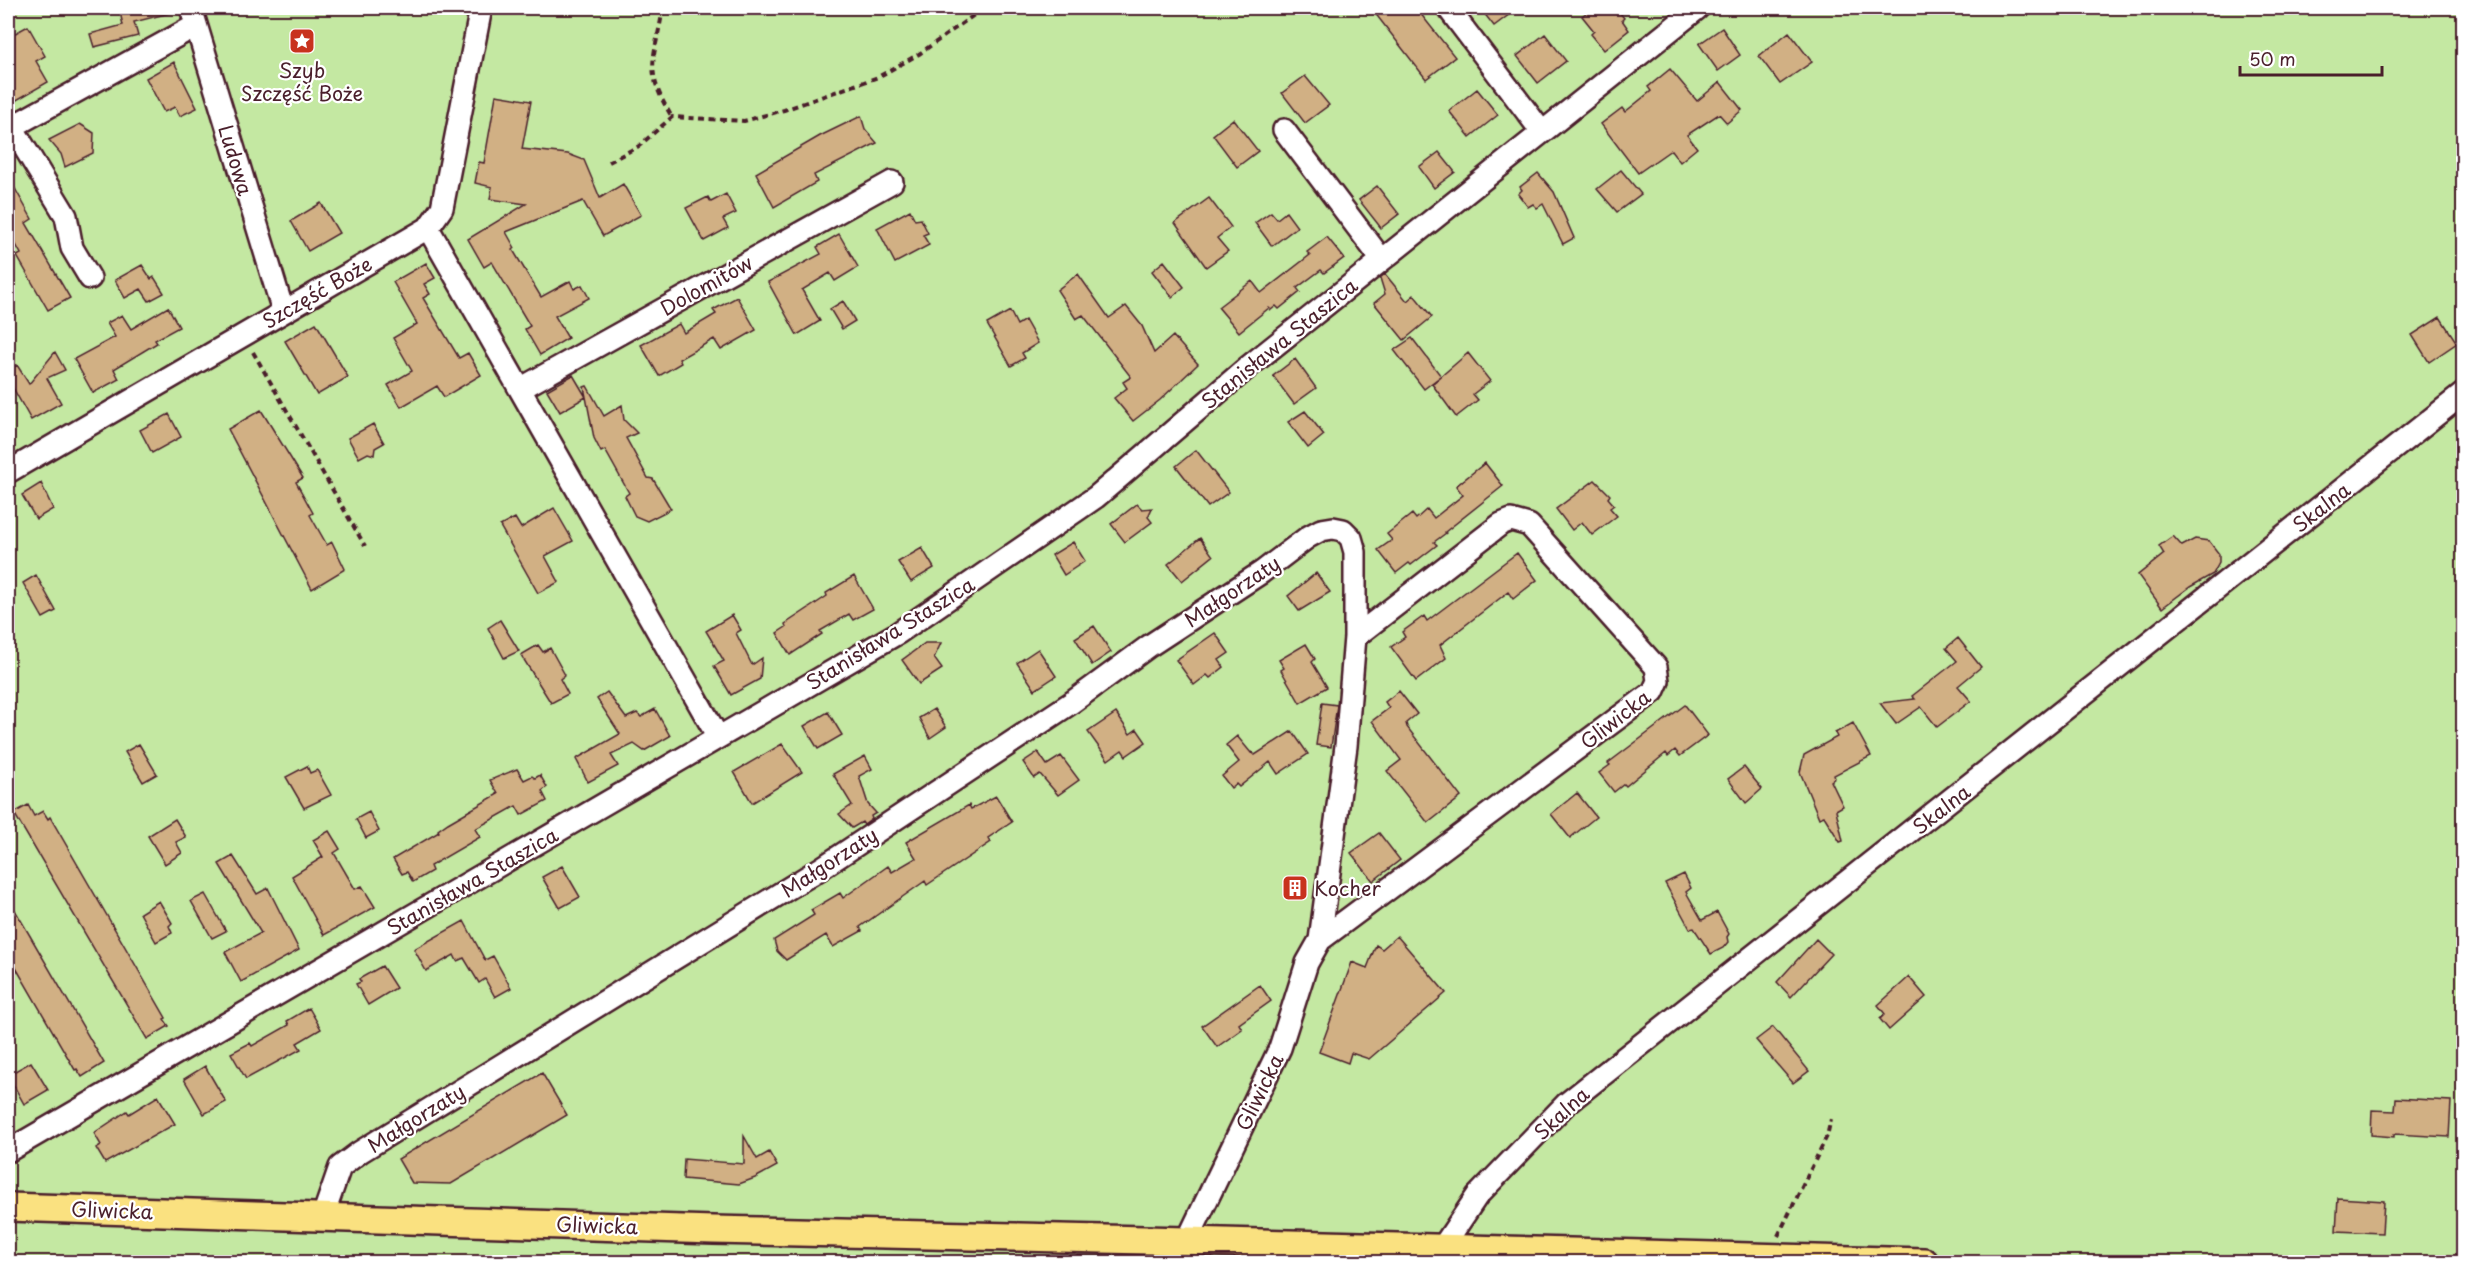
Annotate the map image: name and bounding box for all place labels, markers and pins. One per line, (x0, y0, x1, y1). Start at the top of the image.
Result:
place icon: Szyb Szczęść Boże (287, 26, 317, 56)
place label: Szyb Szczęść Boże (241, 55, 363, 108)
building icon: Kocher (1280, 873, 1310, 903)
place label: Kocher (1314, 873, 1382, 903)

